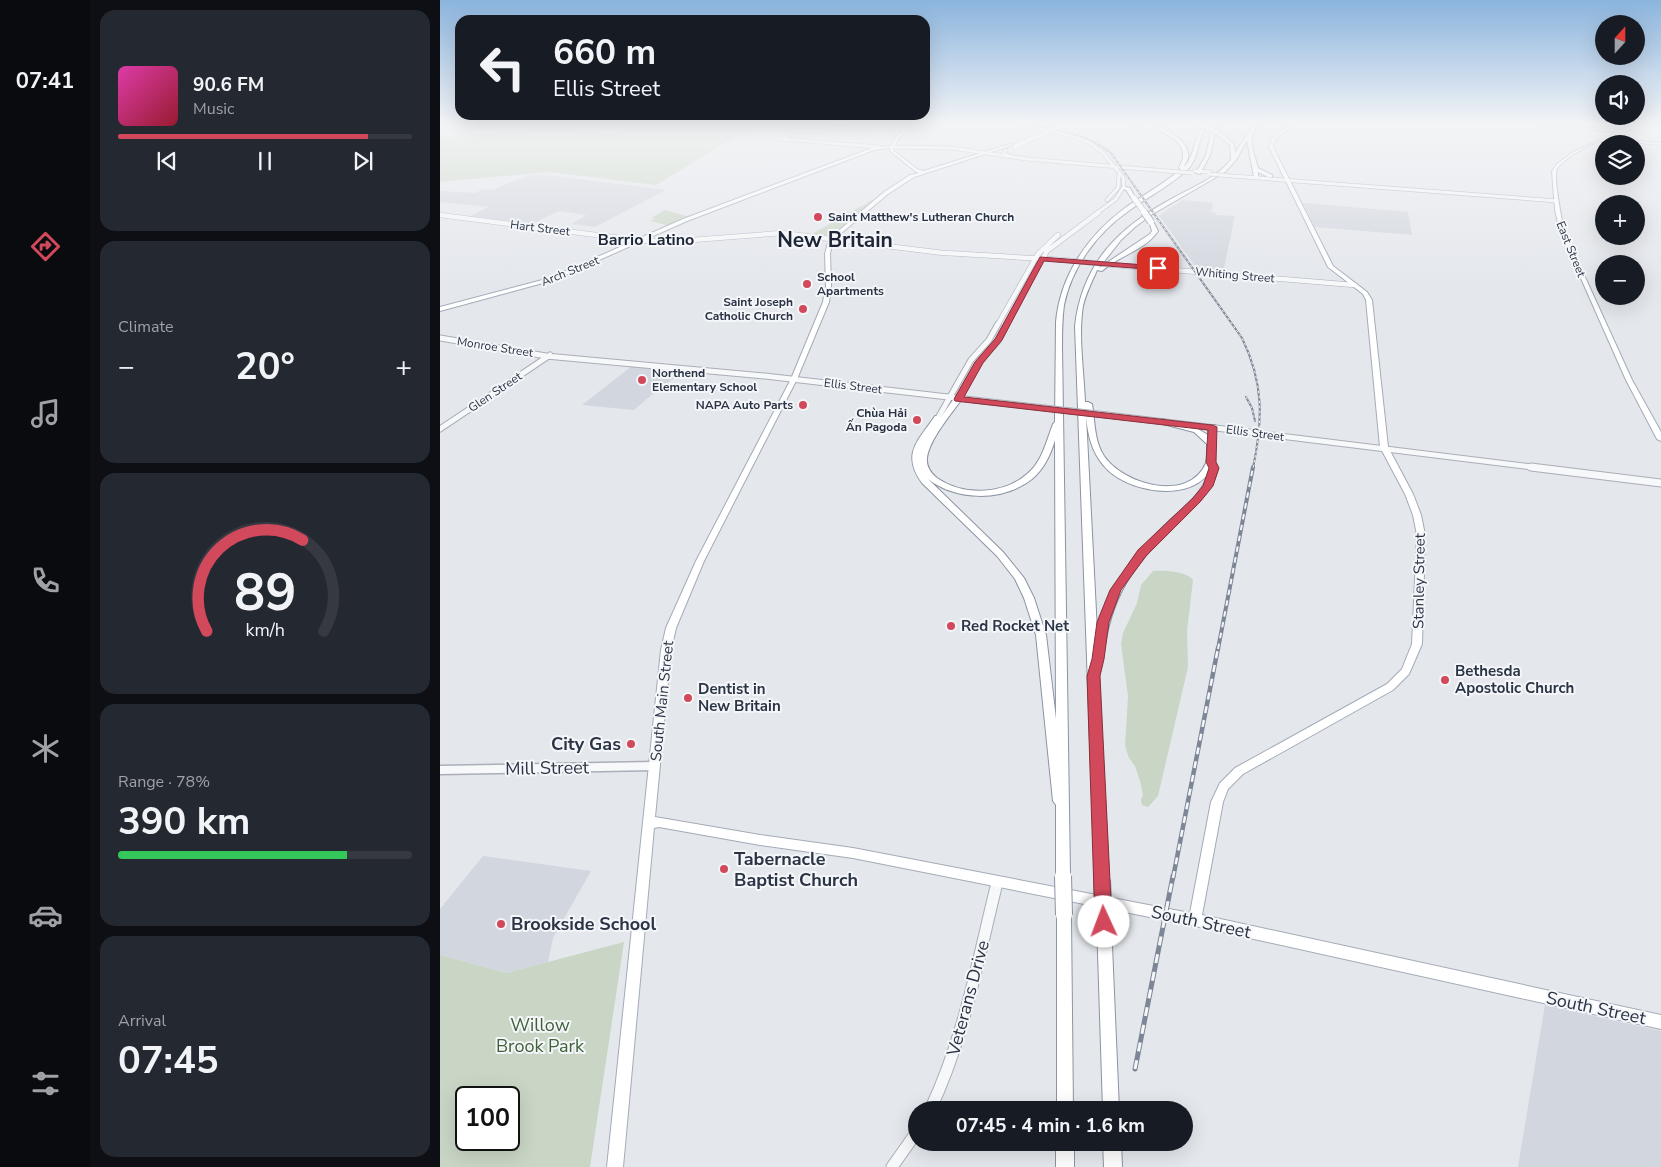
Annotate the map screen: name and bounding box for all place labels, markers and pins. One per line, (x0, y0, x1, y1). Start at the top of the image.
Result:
place label: Saint Matthew's Lutheran Church (828, 209, 1014, 225)
marker: Saint Matthew's Lutheran Church (812, 211, 824, 223)
pin (1137, 247, 1179, 289)
place label: School Apartments (817, 269, 884, 299)
marker: School Apartments (801, 278, 813, 290)
place label: Saint Joseph Catholic Church (705, 294, 793, 324)
marker: Saint Joseph Catholic Church (797, 303, 809, 315)
place label: Northend Elementary School (652, 365, 757, 395)
marker: Northend Elementary School (636, 374, 648, 386)
place label: NAPA Auto Parts (696, 397, 793, 413)
marker: NAPA Auto Parts (797, 399, 809, 411)
place label: Chùa Hải Ấn Pagoda (846, 405, 907, 435)
marker: Chùa Hải Ấn Pagoda (911, 414, 923, 426)
place label: Red Rocket Net (961, 616, 1069, 636)
marker: Red Rocket Net (945, 620, 957, 632)
place label: Bethesda Apostolic Church (1455, 661, 1574, 698)
marker: Bethesda Apostolic Church (1439, 674, 1451, 686)
place label: Dentist in New Britain (698, 679, 781, 716)
marker: Dentist in New Britain (682, 692, 694, 704)
place label: City Gas (551, 732, 621, 756)
marker: City Gas (625, 738, 637, 750)
place label: Tabernacle Baptist Church (734, 847, 858, 892)
marker: Tabernacle Baptist Church (718, 863, 730, 875)
place label: Brookside School (511, 912, 656, 936)
marker: Brookside School (495, 918, 507, 930)

